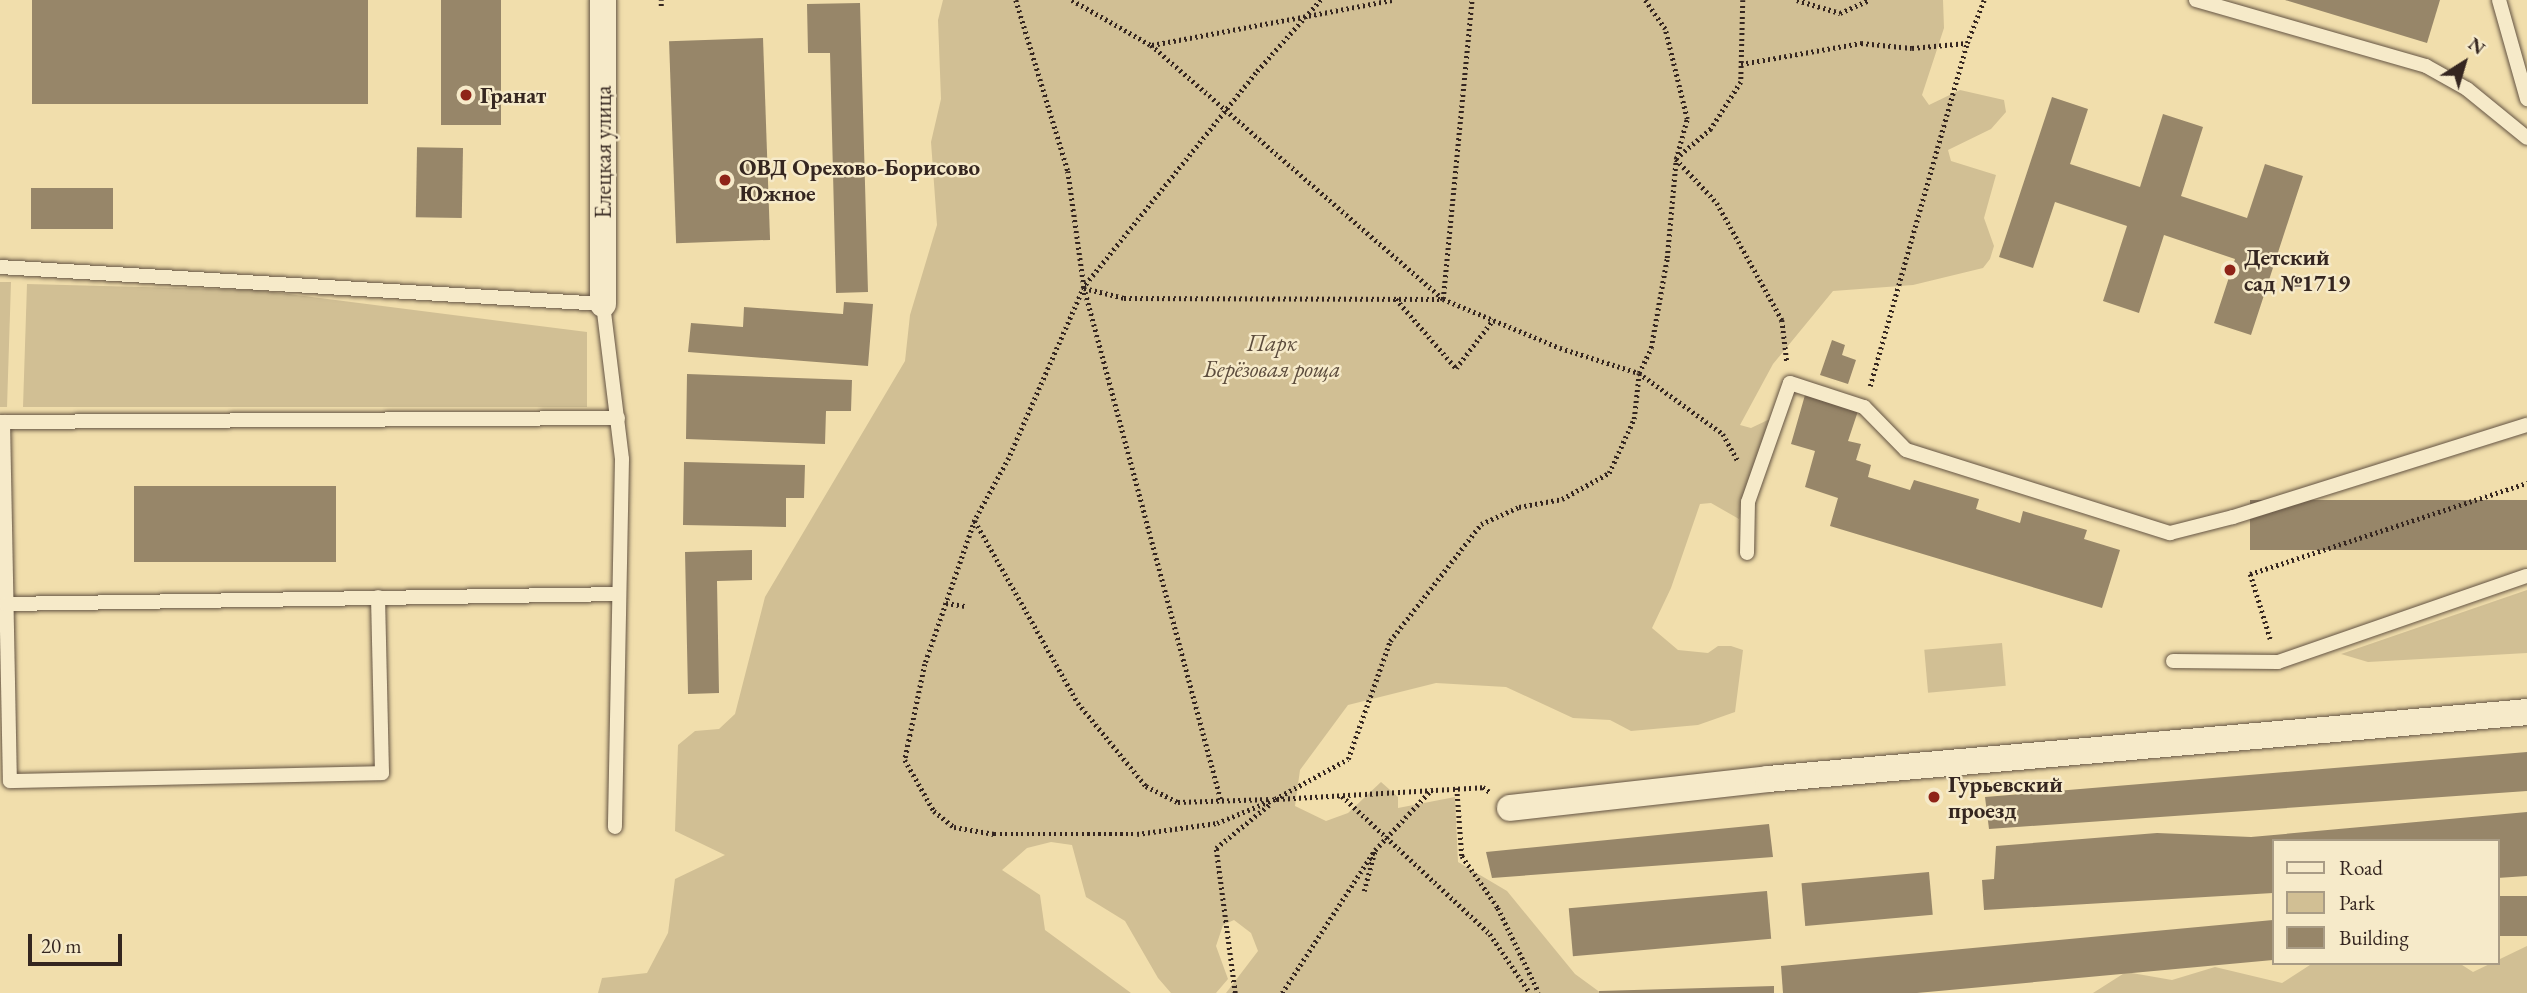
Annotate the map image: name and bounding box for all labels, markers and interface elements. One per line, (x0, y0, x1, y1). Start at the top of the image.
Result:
north arrow (2429, 28, 2499, 98)
text: N (2463, 31, 2491, 60)
place label: Гранат (480, 81, 546, 109)
street label: Елецкая улица (589, 85, 617, 219)
marker: Гранат (458, 87, 474, 103)
place label: ОВД Орехово-Борисово Южное (739, 153, 980, 207)
marker: ОВД Орехово-Борисово Южное (717, 172, 733, 188)
place label: Детский сад №1719 (2244, 243, 2350, 297)
marker: Детский сад №1719 (2222, 262, 2238, 278)
park label: Парк Берёзовая роща (1203, 329, 1341, 383)
place label: Гурьевский проезд (1948, 770, 2063, 824)
marker: Гурьевский проезд (1926, 789, 1942, 805)
legend (2272, 839, 2499, 965)
text: Road (2339, 854, 2383, 881)
text: Park (2339, 889, 2375, 916)
scale bar (32, 920, 126, 964)
text: Building (2339, 924, 2409, 951)
text: 20 m (41, 932, 82, 959)

